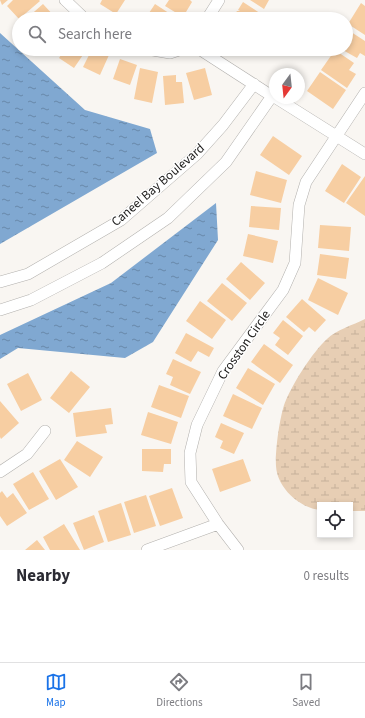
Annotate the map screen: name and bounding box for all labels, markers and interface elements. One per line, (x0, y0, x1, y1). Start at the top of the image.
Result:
search box (12, 12, 353, 56)
icon: search (26, 23, 48, 45)
text: Search here (58, 24, 132, 45)
north arrow (269, 68, 305, 104)
street label: Caneel Bay Boulevard (107, 139, 209, 231)
street label: Crosston Circle (213, 307, 275, 383)
map controls (317, 502, 353, 538)
button: locate (317, 502, 353, 538)
text: Nearby (16, 564, 70, 588)
text: 0 results (304, 567, 349, 585)
tab: Map (45, 671, 67, 710)
tab: Directions (156, 671, 203, 710)
tab: Saved (292, 671, 320, 710)

